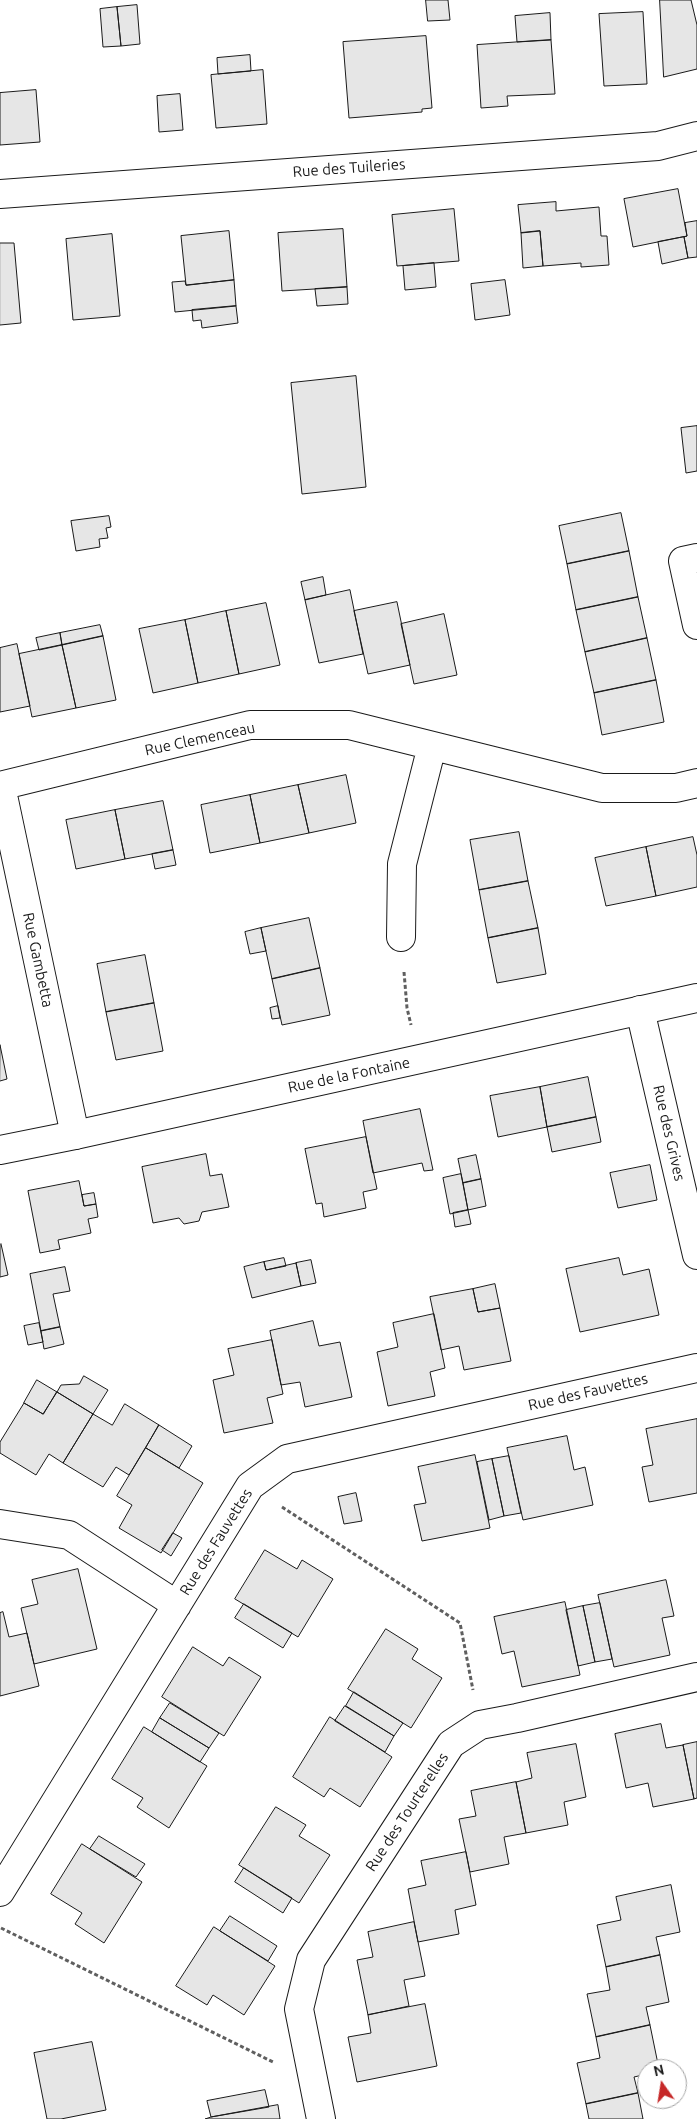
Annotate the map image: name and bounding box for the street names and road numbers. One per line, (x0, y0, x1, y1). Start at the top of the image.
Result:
street label: Rue des Tuileries (292, 155, 406, 181)
street label: Rue Clemenceau (143, 719, 257, 759)
street label: Rue Gambetta (19, 911, 57, 1009)
street label: Rue de la Fontaine (286, 1053, 412, 1097)
street label: Rue des Grives (649, 1083, 689, 1183)
street label: Rue des Fauvettes (526, 1369, 650, 1415)
street label: Rue des Fauvettes (176, 1485, 256, 1599)
street label: Rue des Tourterelles (362, 1749, 452, 1875)

